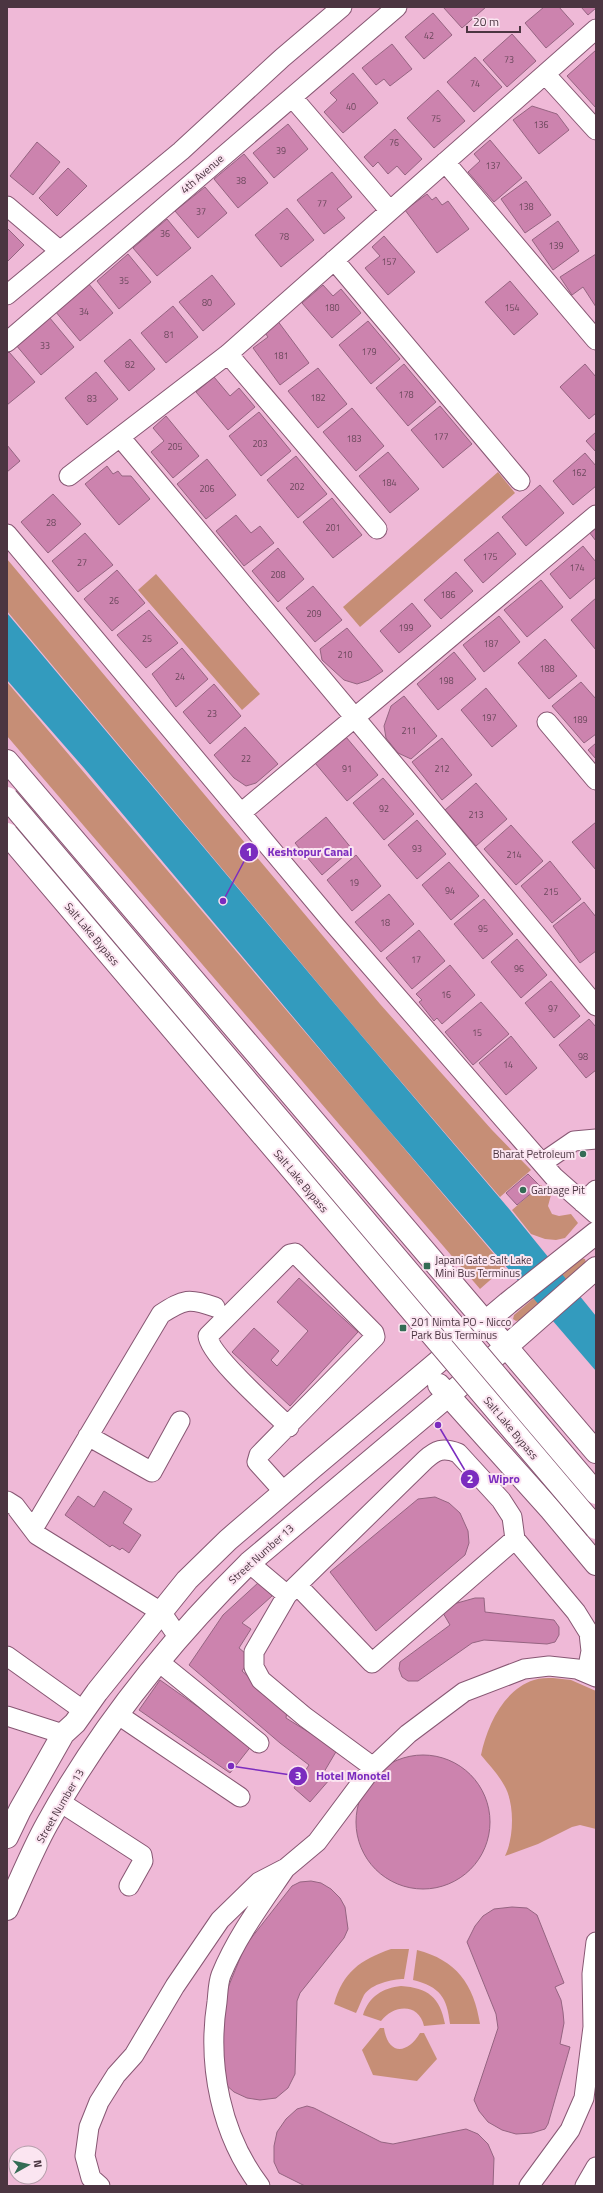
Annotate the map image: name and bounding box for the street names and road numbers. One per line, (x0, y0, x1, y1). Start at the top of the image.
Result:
street label: 4th Avenue (177, 150, 227, 197)
street label: Salt Lake Bypass (61, 899, 123, 969)
street label: Salt Lake Bypass (270, 1146, 332, 1216)
street label: Salt Lake Bypass (480, 1393, 542, 1463)
street label: Street Number 13 (225, 1520, 297, 1588)
street label: Street Number 13 (32, 1766, 88, 1846)

